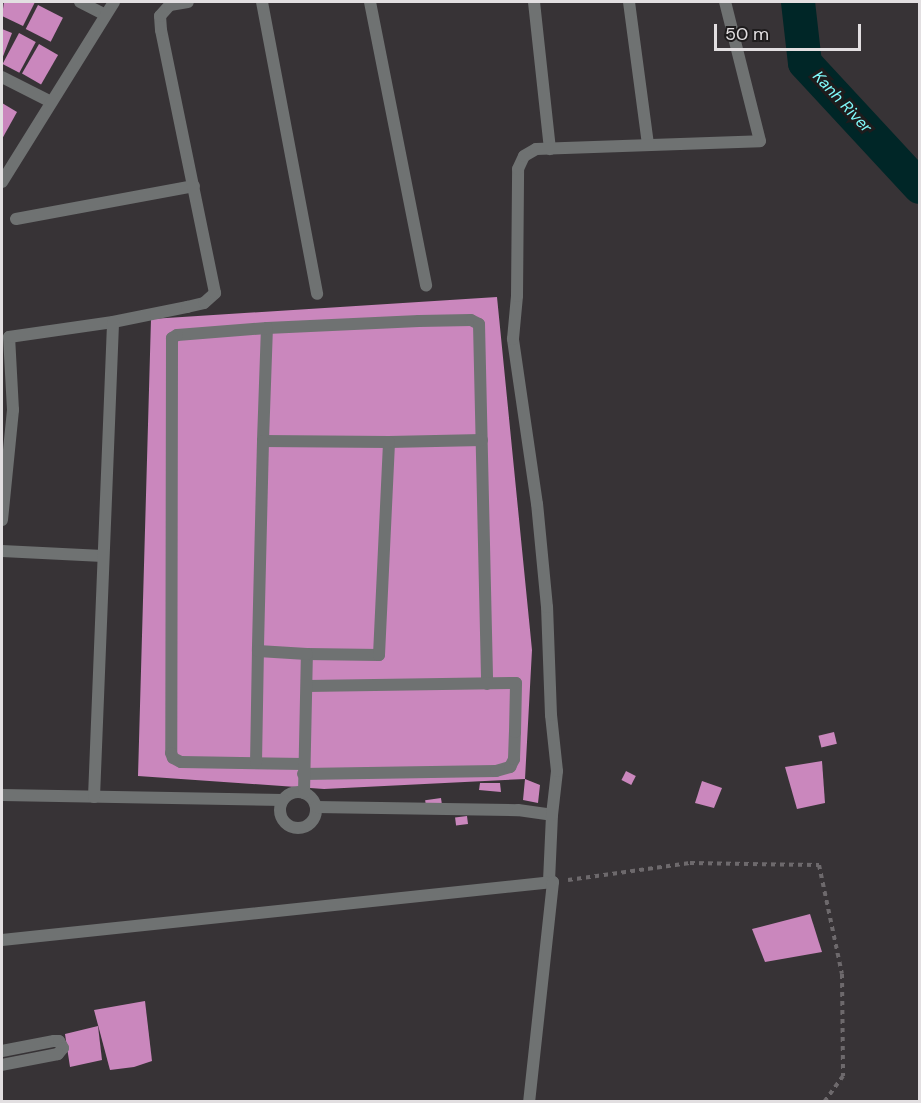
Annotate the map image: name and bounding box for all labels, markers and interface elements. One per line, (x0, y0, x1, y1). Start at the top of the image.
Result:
scale bar (717, 12, 864, 50)
text: 50 m (725, 22, 769, 46)
water label: Kanh River (809, 67, 875, 137)

